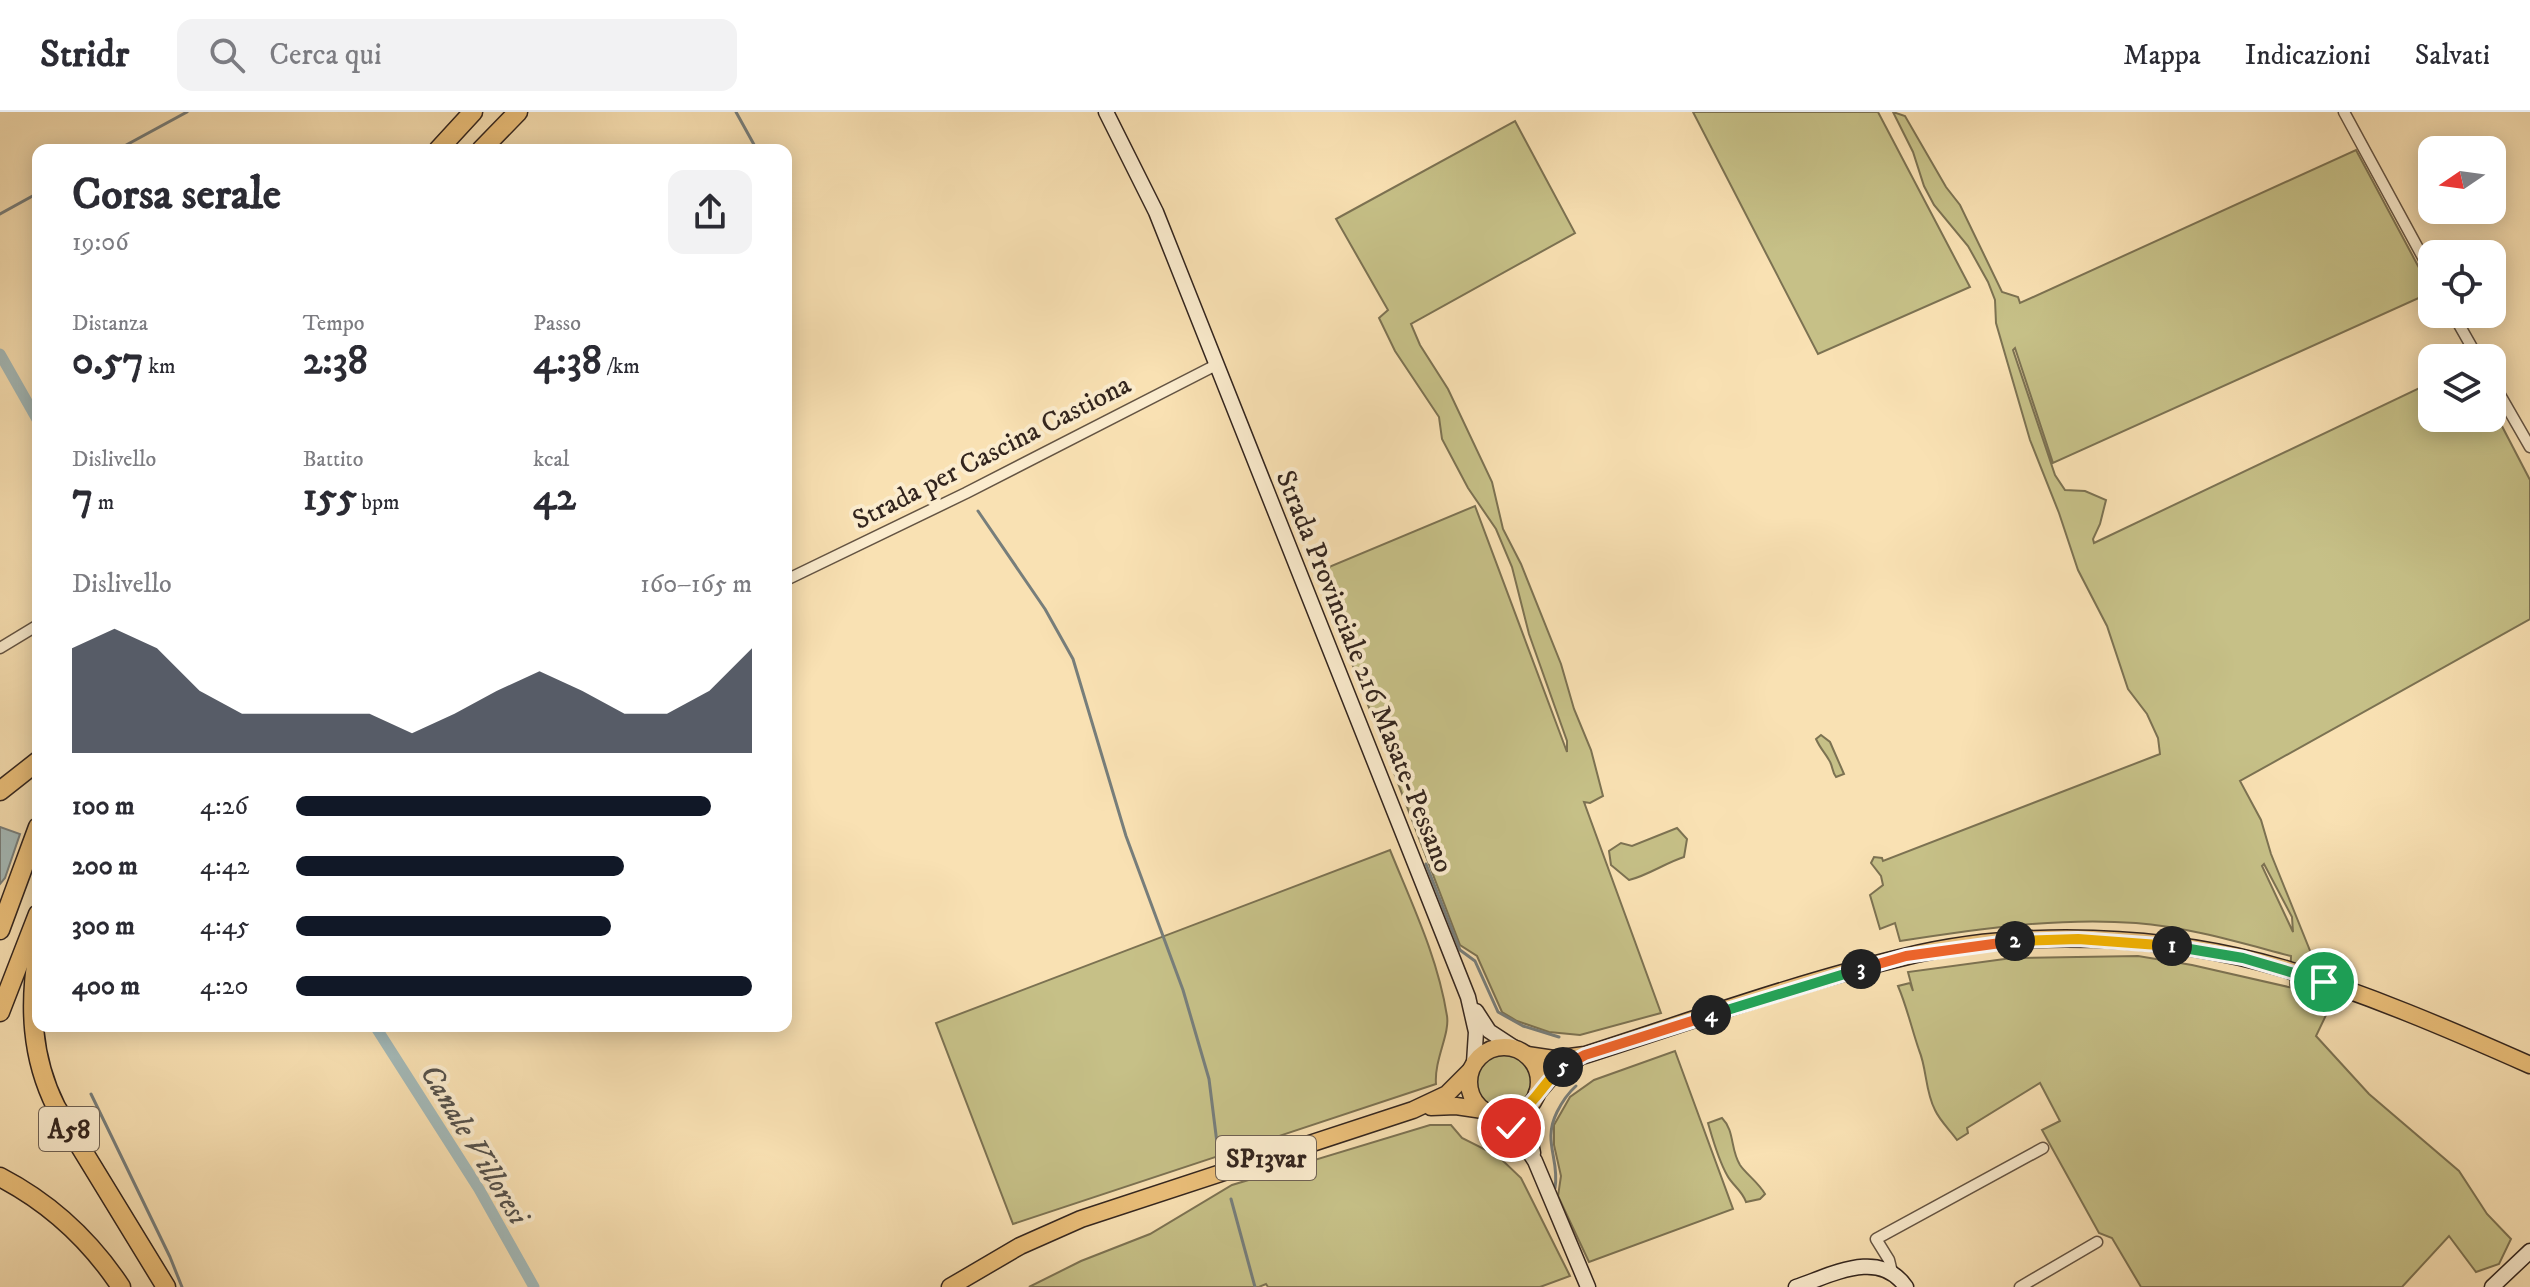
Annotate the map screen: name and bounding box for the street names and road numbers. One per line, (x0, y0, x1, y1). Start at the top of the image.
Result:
street label: Strada per Cascina Castiona (847, 367, 1137, 538)
street label: Strada Provinciale 216 Masate-Pessano (1268, 465, 1462, 878)
road number: A58 (39, 1107, 99, 1151)
road number: SP13var (1216, 1136, 1316, 1180)

